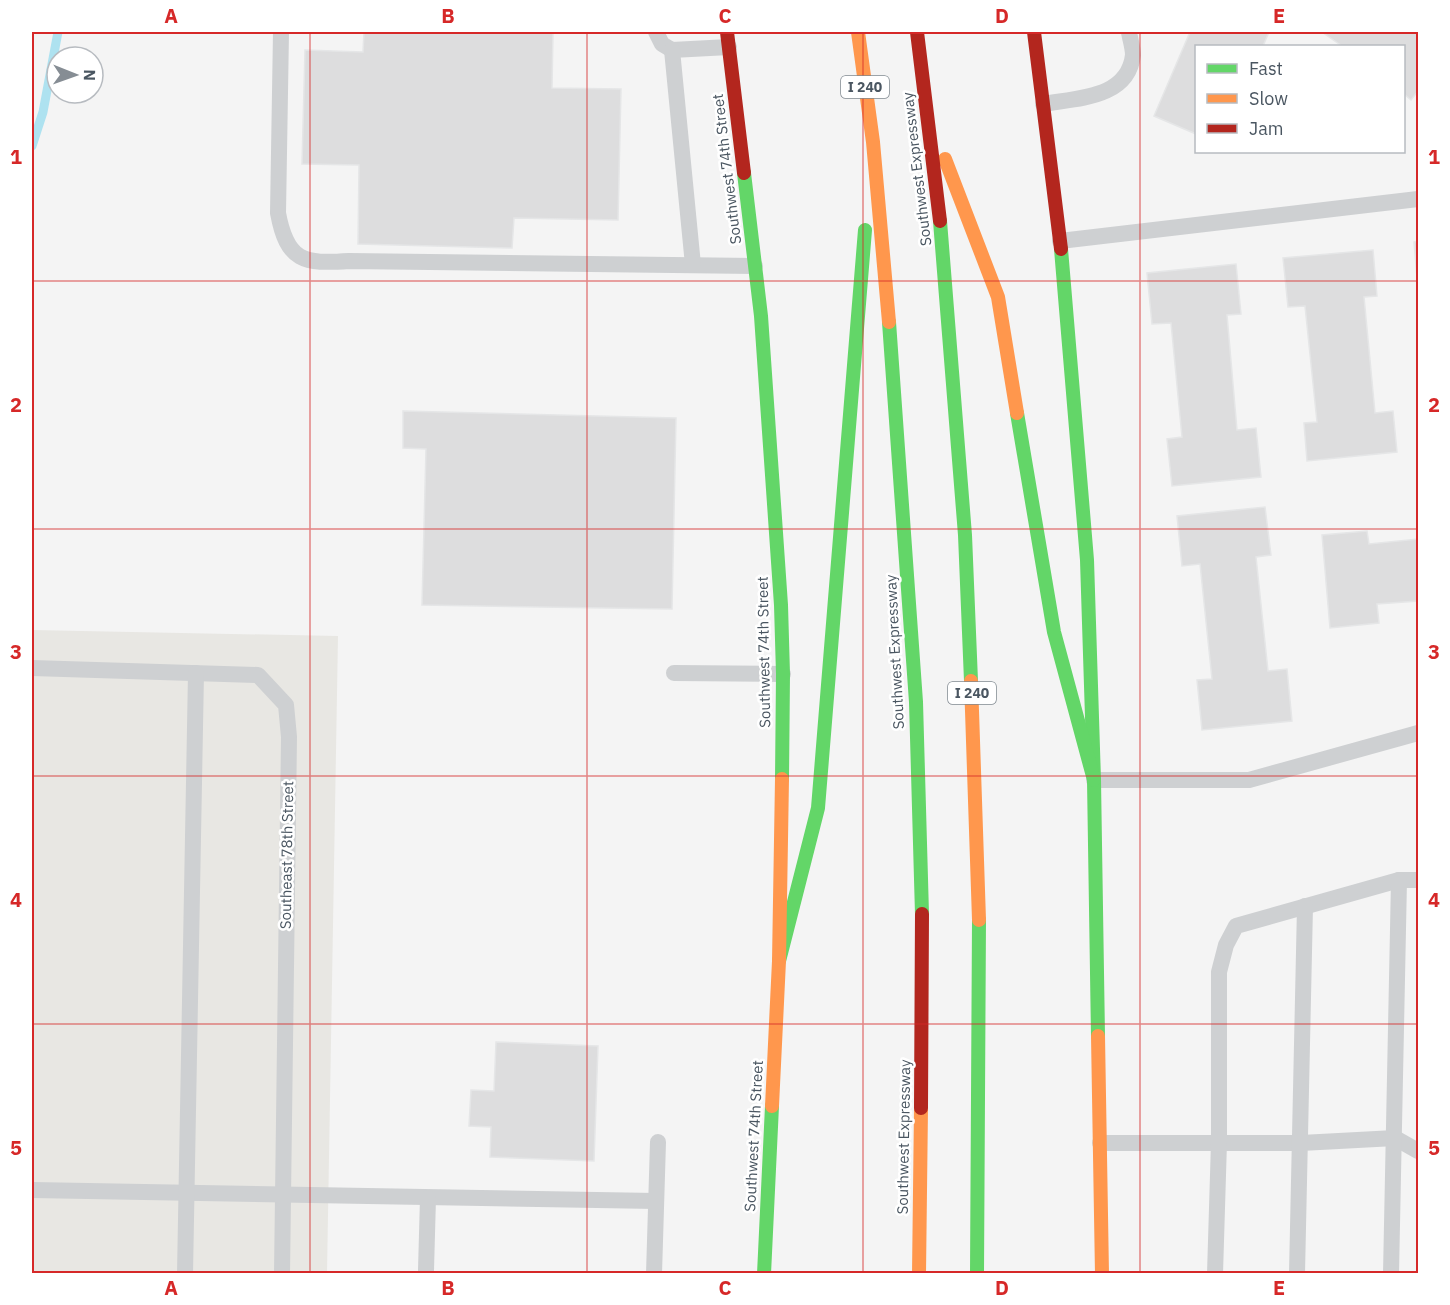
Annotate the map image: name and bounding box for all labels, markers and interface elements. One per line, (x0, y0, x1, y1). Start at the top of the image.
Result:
text: A (164, 2, 178, 29)
text: B (441, 2, 455, 29)
text: C (718, 2, 732, 29)
text: D (995, 2, 1009, 29)
text: E (1273, 2, 1285, 29)
north arrow (45, 45, 105, 105)
legend (1195, 45, 1405, 153)
text: Fast (1249, 57, 1283, 80)
text: N (80, 69, 100, 81)
road number: I 240 (841, 76, 889, 98)
text: Slow (1249, 87, 1288, 110)
street label: Southwest Expressway (898, 91, 935, 247)
street label: Southwest 74th Street (708, 93, 745, 245)
text: Jam (1249, 117, 1284, 140)
text: 1 (10, 143, 22, 170)
text: 1 (1428, 143, 1440, 170)
text: 2 (10, 391, 22, 418)
text: 2 (1428, 391, 1440, 418)
street label: Southwest Expressway (881, 574, 908, 730)
street label: Southwest 74th Street (753, 576, 774, 728)
text: 3 (10, 638, 22, 665)
text: 3 (1428, 638, 1440, 665)
road number: I 240 (948, 682, 996, 704)
street label: Southeast 78th Street (276, 781, 297, 929)
text: 4 (10, 886, 22, 913)
text: 4 (1428, 886, 1440, 913)
street label: Southwest Expressway (893, 1059, 914, 1215)
street label: Southwest 74th Street (740, 1060, 767, 1212)
text: 5 (10, 1134, 22, 1161)
text: 5 (1428, 1134, 1440, 1161)
text: A (164, 1274, 178, 1301)
text: B (441, 1274, 455, 1301)
text: C (718, 1274, 732, 1301)
text: D (995, 1274, 1009, 1301)
text: E (1273, 1274, 1285, 1301)

